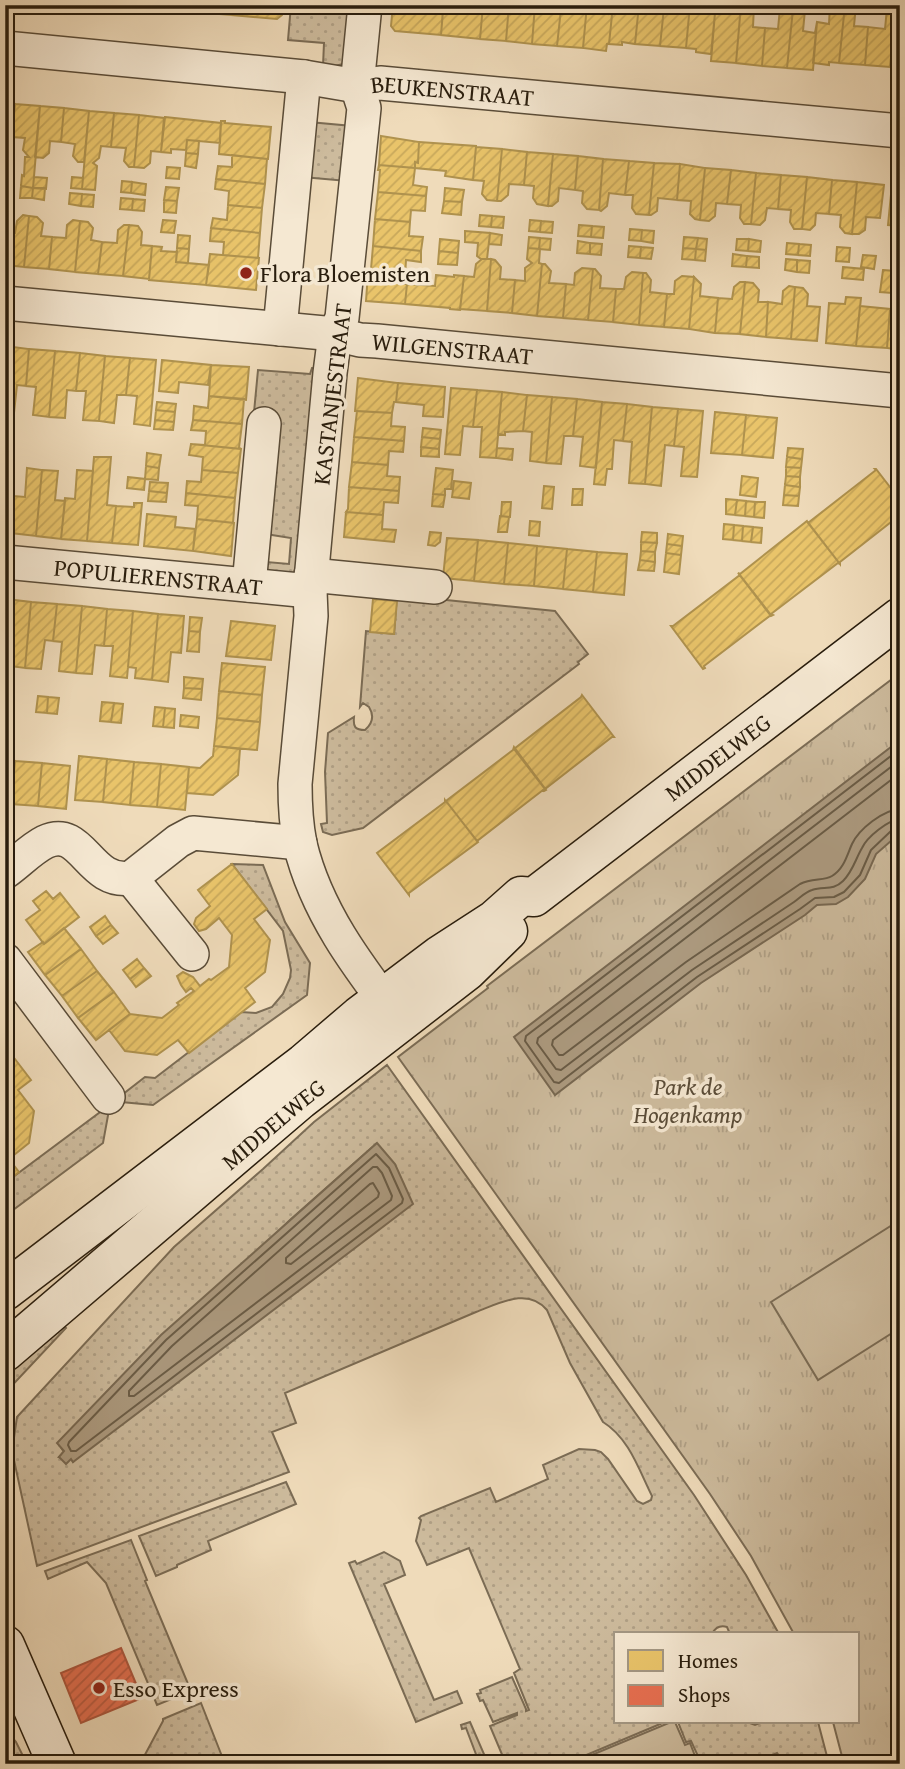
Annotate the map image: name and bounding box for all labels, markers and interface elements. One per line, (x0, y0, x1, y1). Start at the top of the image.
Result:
street label: BEUKENSTRAAT (368, 65, 536, 115)
place label: Flora Bloemisten (260, 256, 430, 291)
marker: Flora Bloemisten (238, 265, 254, 281)
street label: KASTANJESTRAAT (303, 301, 361, 487)
street label: WILGENSTRAAT (370, 323, 535, 373)
street label: POPULIERENSTRAAT (52, 549, 264, 604)
street label: MIDDELWEG (657, 705, 778, 809)
park label: Park de Hogenkamp (633, 1069, 742, 1132)
street label: MIDDELWEG (213, 1070, 332, 1178)
legend (614, 1632, 860, 1724)
text: Homes (678, 1645, 738, 1676)
place label: Esso Express (113, 1671, 239, 1706)
text: Shops (678, 1679, 730, 1710)
marker: Esso Express (91, 1680, 107, 1696)

